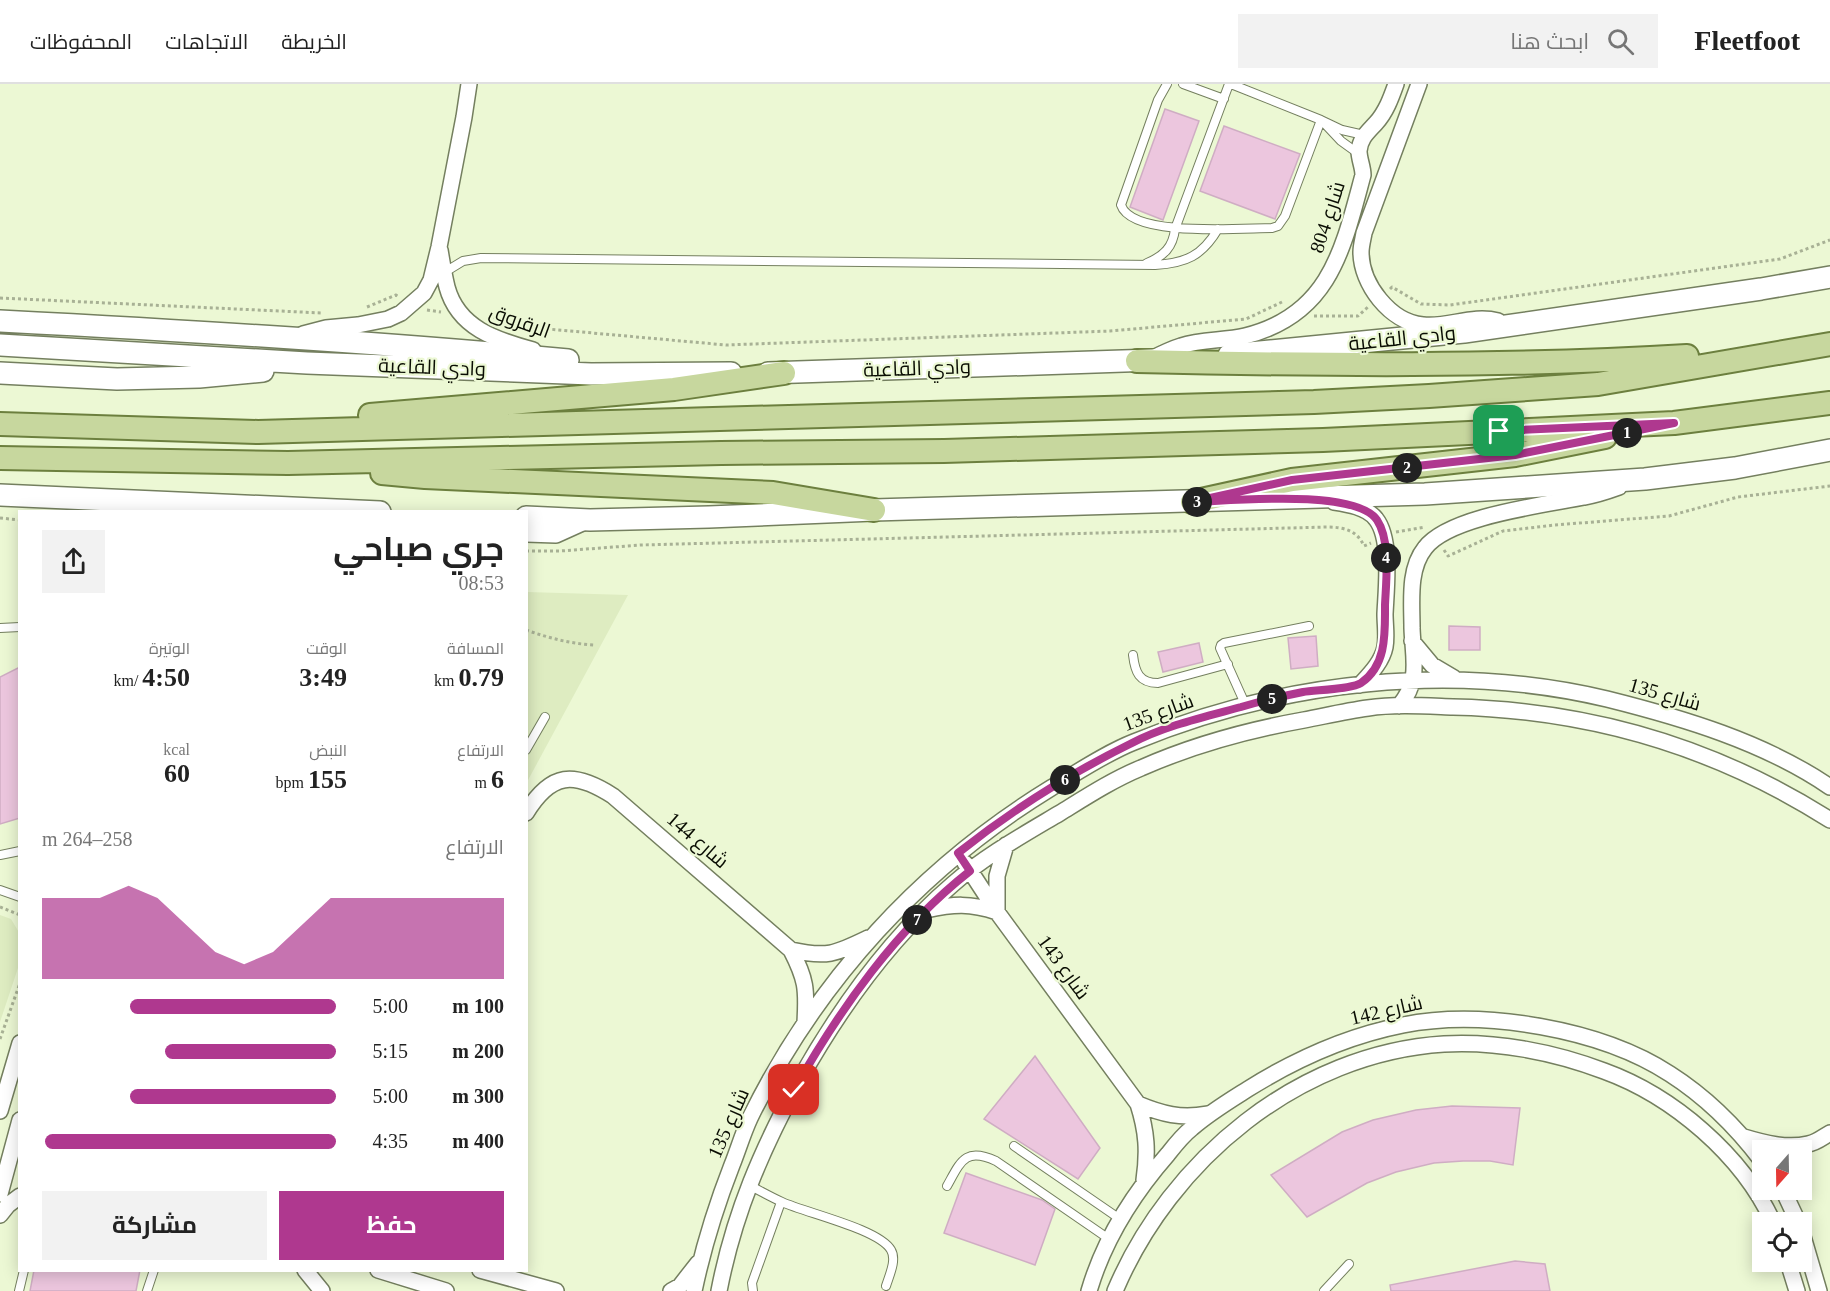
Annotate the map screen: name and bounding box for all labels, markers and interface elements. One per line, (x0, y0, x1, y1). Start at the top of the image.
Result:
search box (1238, 14, 1658, 68)
icon: search (1604, 25, 1637, 58)
text: Fleetfoot (1694, 25, 1800, 56)
text: ابحث هنا (1510, 29, 1589, 54)
text: المحفوظات (30, 30, 132, 54)
text: الاتجاهات (165, 30, 248, 54)
text: الخريطة (281, 30, 347, 54)
street label: شارع 804 (1305, 179, 1352, 256)
street label: الرقروق (486, 300, 553, 344)
street label: وادي القاعية (1347, 321, 1457, 360)
street label: وادي القاعية (378, 354, 486, 385)
street label: وادي القاعية (863, 355, 971, 386)
pin (1473, 405, 1524, 456)
icon: arrive (1482, 414, 1515, 447)
pin: 1 (1612, 418, 1642, 448)
text: 1 (1623, 424, 1631, 441)
pin: 2 (1392, 453, 1422, 483)
text: 2 (1403, 459, 1411, 476)
pin: 3 (1182, 487, 1212, 517)
text: 3 (1193, 493, 1201, 510)
button: share (42, 530, 105, 593)
text: جري صباحي (333, 531, 504, 567)
pin: 4 (1371, 543, 1401, 573)
text: 4 (1382, 549, 1390, 566)
text: 08:53 (458, 572, 504, 594)
text: الوتيرة (149, 640, 190, 657)
text: الوقت (306, 640, 347, 657)
text: المسافة (447, 640, 504, 657)
text: 4:50 (142, 663, 190, 692)
text: 3:49 (299, 663, 347, 692)
text: 0.79 (459, 663, 504, 692)
text: /km (113, 672, 142, 689)
text: km (434, 672, 459, 689)
street label: شارع 135 (1626, 673, 1703, 718)
pin: 5 (1257, 684, 1287, 714)
street label: شارع 135 (1120, 689, 1197, 738)
text: 5 (1268, 690, 1276, 707)
text: kcal (163, 741, 190, 758)
text: النبض (309, 742, 347, 759)
text: الارتفاع (457, 742, 504, 759)
text: 60 (164, 759, 190, 788)
text: 155 (308, 765, 347, 794)
text: 6 (491, 765, 504, 794)
pin: 6 (1050, 765, 1080, 795)
text: 6 (1061, 771, 1069, 788)
text: bpm (276, 774, 308, 791)
text: m (475, 774, 491, 791)
street label: شارع 144 (661, 808, 733, 875)
text: 258–264 m (42, 828, 133, 850)
text: الارتفاع (445, 836, 504, 858)
pin: 7 (902, 905, 932, 935)
text: 7 (913, 911, 921, 928)
street label: شارع 143 (1031, 931, 1095, 1005)
street label: شارع 142 (1348, 991, 1425, 1032)
text: 5:00 (372, 995, 408, 1017)
text: 100 m (452, 995, 504, 1017)
text: 5:15 (372, 1040, 408, 1062)
text: 200 m (452, 1040, 504, 1062)
pin (768, 1064, 819, 1115)
icon: check (777, 1073, 810, 1106)
text: 5:00 (372, 1085, 408, 1107)
text: 300 m (452, 1085, 504, 1107)
street label: شارع 135 (703, 1085, 756, 1162)
text: 4:35 (372, 1130, 408, 1152)
text: 400 m (452, 1130, 504, 1152)
north arrow (1752, 1140, 1812, 1200)
map controls (1752, 1140, 1812, 1272)
button: مشاركة (42, 1191, 267, 1260)
button: حفظ (279, 1191, 504, 1260)
button: locate (1752, 1212, 1812, 1272)

